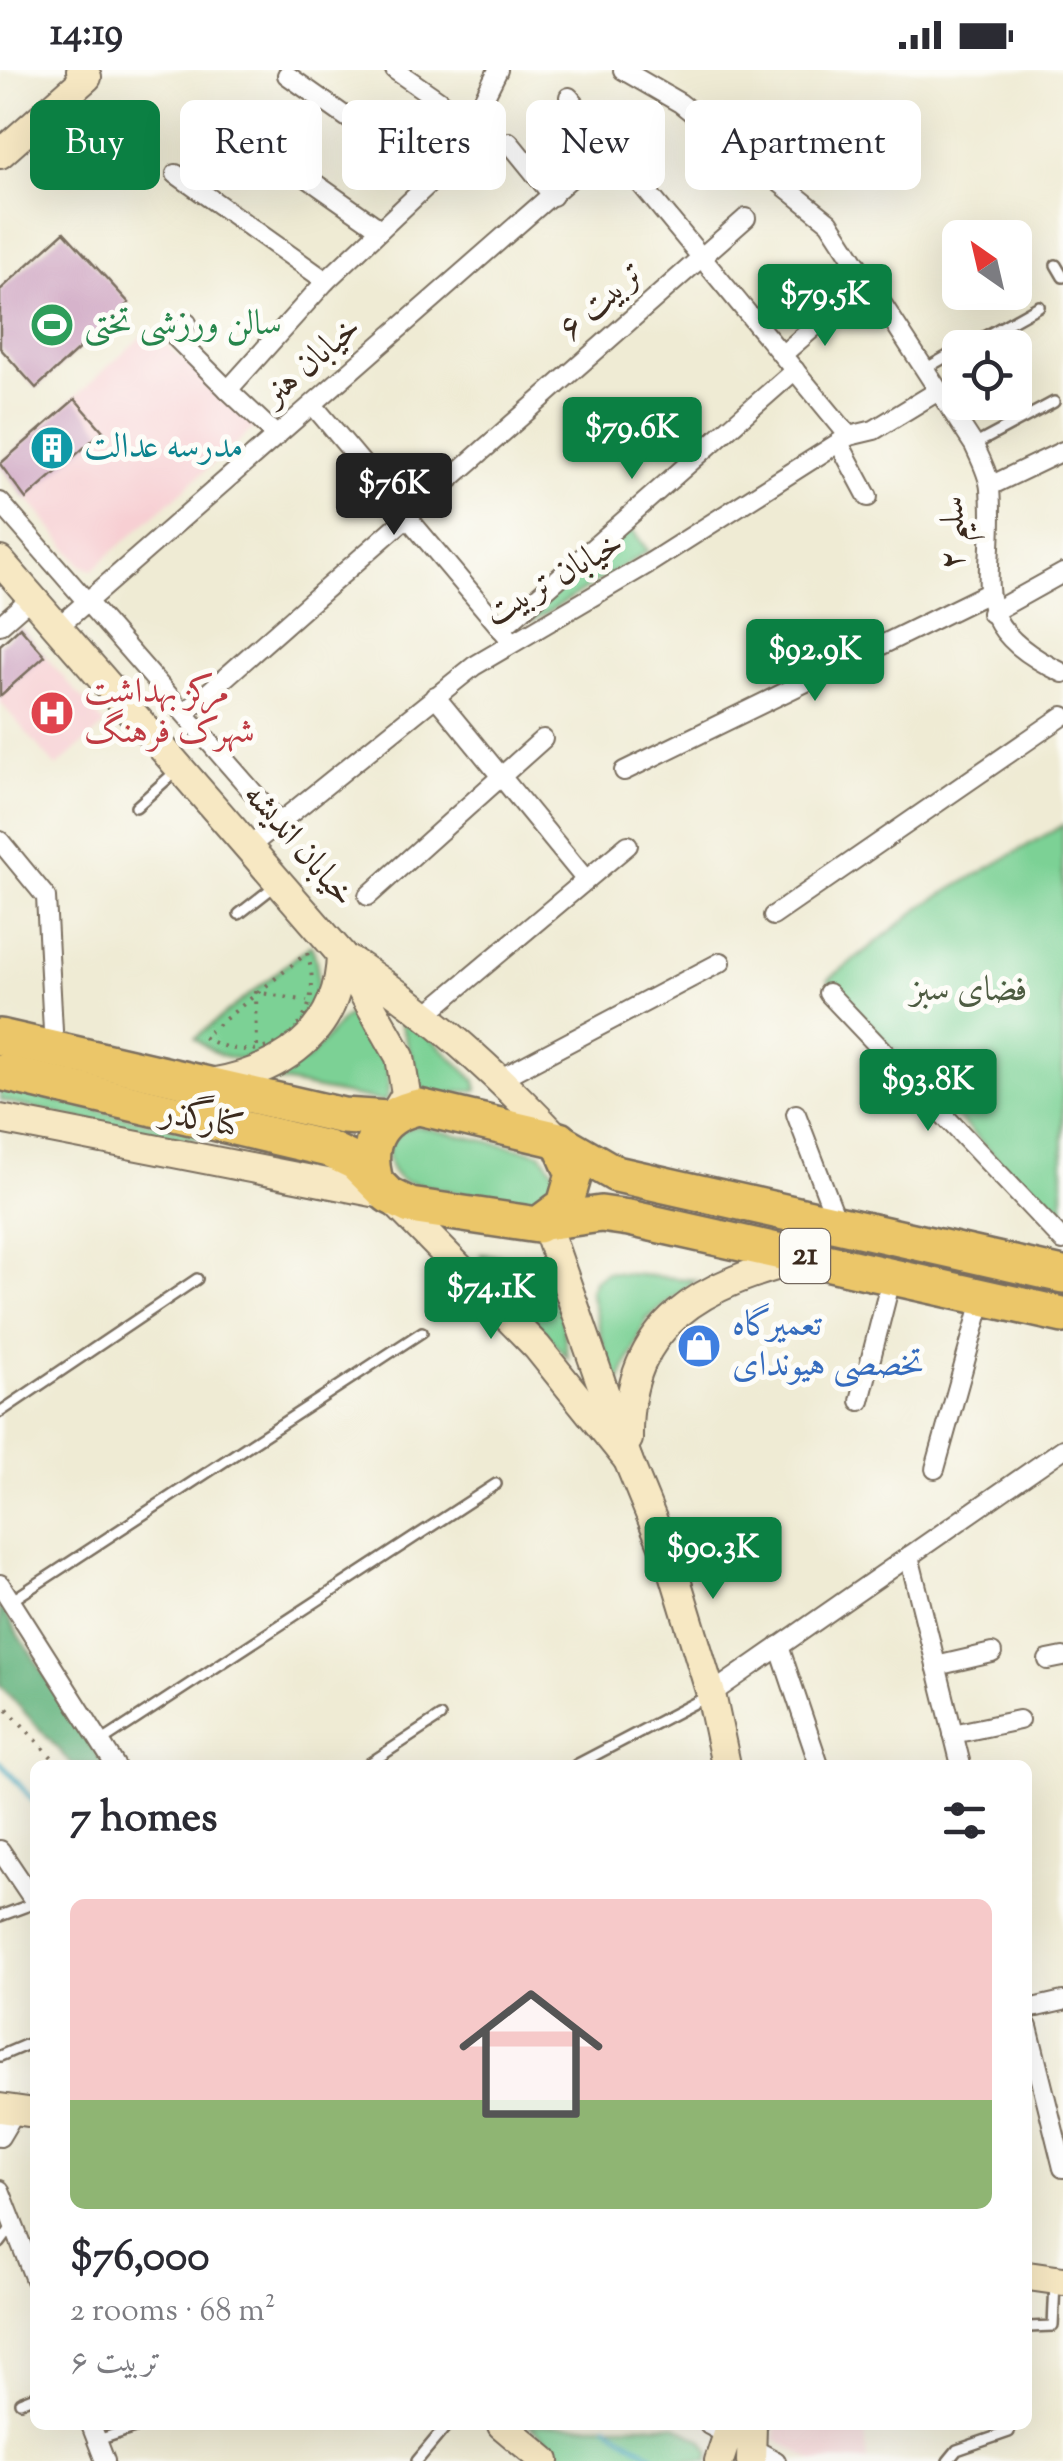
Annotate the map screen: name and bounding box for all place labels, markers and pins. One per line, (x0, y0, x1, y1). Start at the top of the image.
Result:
pin: $79.5K (744, 264, 906, 349)
place label: سالن ورزشی تختی (84, 300, 282, 351)
sports icon: سالن ورزشی تختی (29, 302, 75, 348)
pin: $79.6K (551, 397, 713, 482)
place label: مدرسه عدالت (84, 423, 243, 474)
building icon: مدرسه عدالت (29, 425, 75, 471)
pin: $76K (335, 453, 453, 538)
pin: $92.9K (734, 619, 896, 704)
place label: مرکز بهداشت شهرک فرهنگ (84, 668, 255, 759)
hospital icon: مرکز بهداشت شهرک فرهنگ (29, 690, 75, 736)
pin: $93.8K (847, 1049, 1009, 1134)
pin: $74.1K (410, 1257, 572, 1342)
place label: تعمیرگاه تخصصی هیوندای (732, 1301, 924, 1392)
shop icon: تعمیرگاه تخصصی هیوندای (676, 1323, 722, 1369)
pin: $90.3K (632, 1517, 794, 1602)

